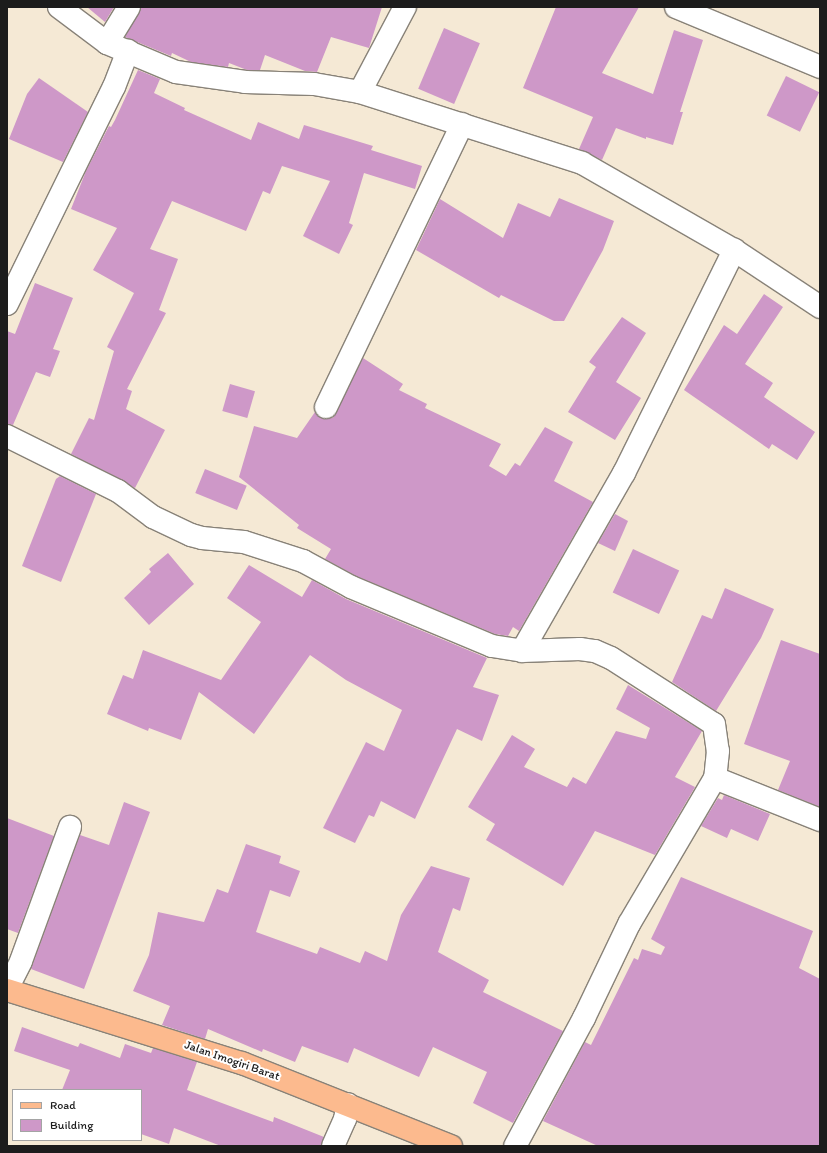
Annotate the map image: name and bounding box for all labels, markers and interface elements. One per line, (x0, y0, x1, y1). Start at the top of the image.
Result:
street label: Jalan Imogiri Barat (183, 1038, 281, 1084)
legend (12, 1089, 142, 1141)
text: Road (50, 1098, 76, 1112)
text: Building (50, 1118, 93, 1132)

